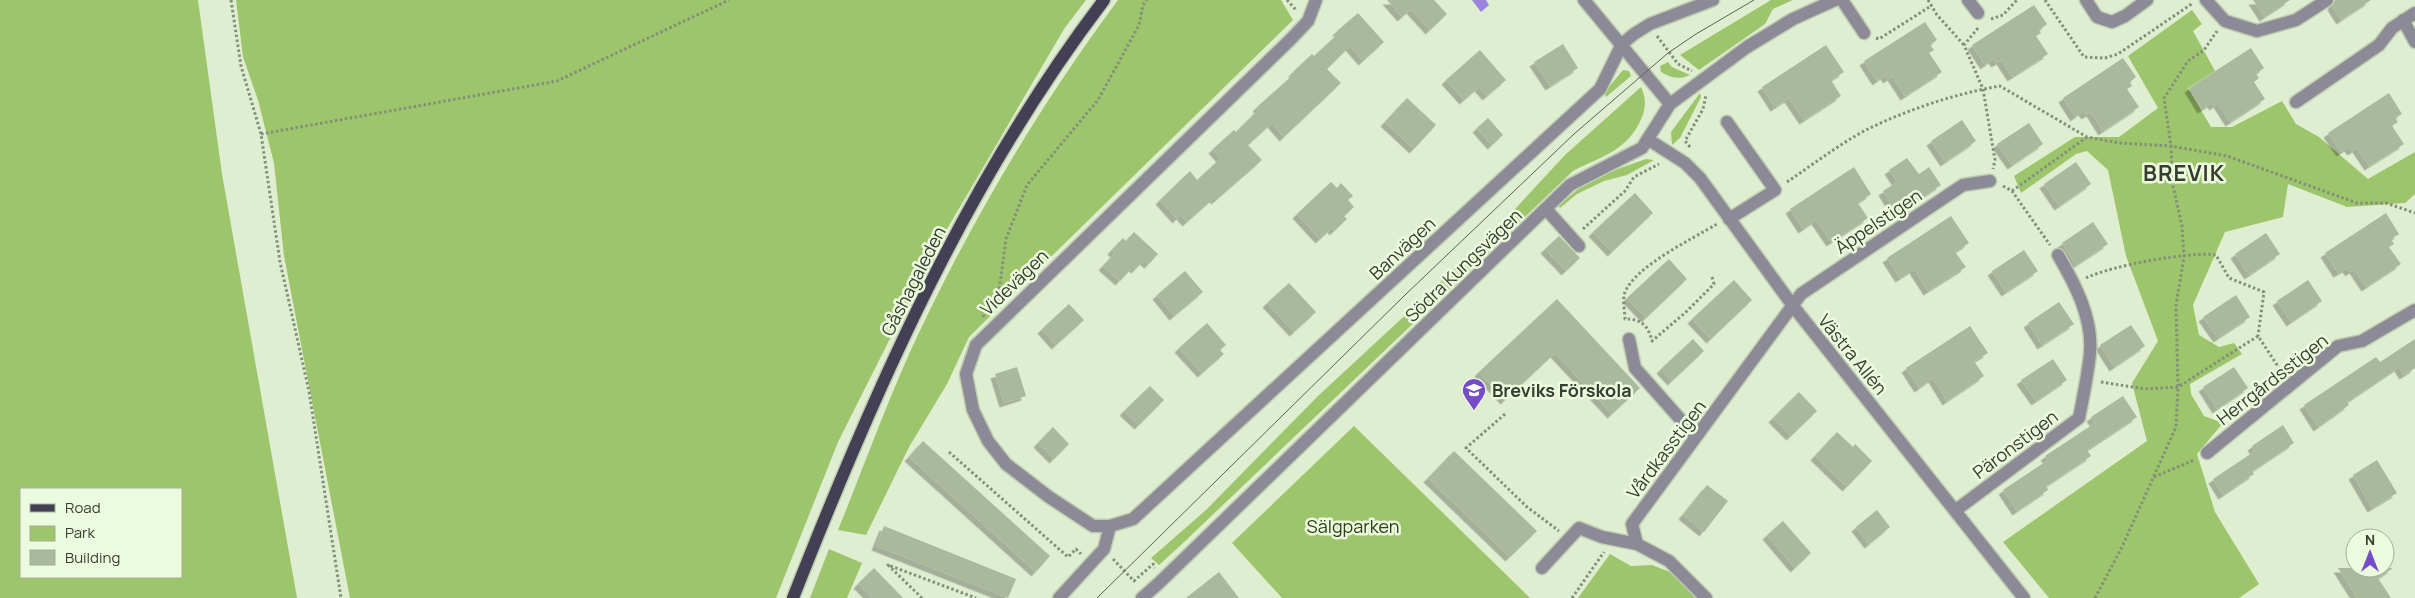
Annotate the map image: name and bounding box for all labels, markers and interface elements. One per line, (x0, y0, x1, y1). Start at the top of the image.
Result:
district label: BREVIK (2143, 158, 2225, 188)
street label: Äppelstigen (1830, 183, 1926, 259)
street label: Södra Kungsvägen (1399, 203, 1527, 327)
street label: Banvägen (1364, 211, 1440, 285)
street label: Gåshagaleden (875, 222, 951, 340)
street label: Videvägen (975, 244, 1053, 320)
street label: Västra Allén (1813, 309, 1893, 399)
street label: Herrgårdsstigen (2211, 328, 2333, 430)
school or university icon: Breviks Förskola (1461, 377, 1487, 411)
place label: Breviks Förskola (1492, 378, 1632, 402)
street label: Vårdkasstigen (1621, 395, 1711, 503)
street label: Päronstigen (1968, 404, 2062, 484)
legend (20, 488, 182, 578)
text: Road (65, 497, 101, 518)
park label: Sälgparken (1307, 514, 1399, 538)
text: Park (65, 522, 95, 543)
north arrow (2345, 528, 2395, 578)
text: N (2365, 530, 2375, 549)
text: Building (65, 547, 120, 568)

